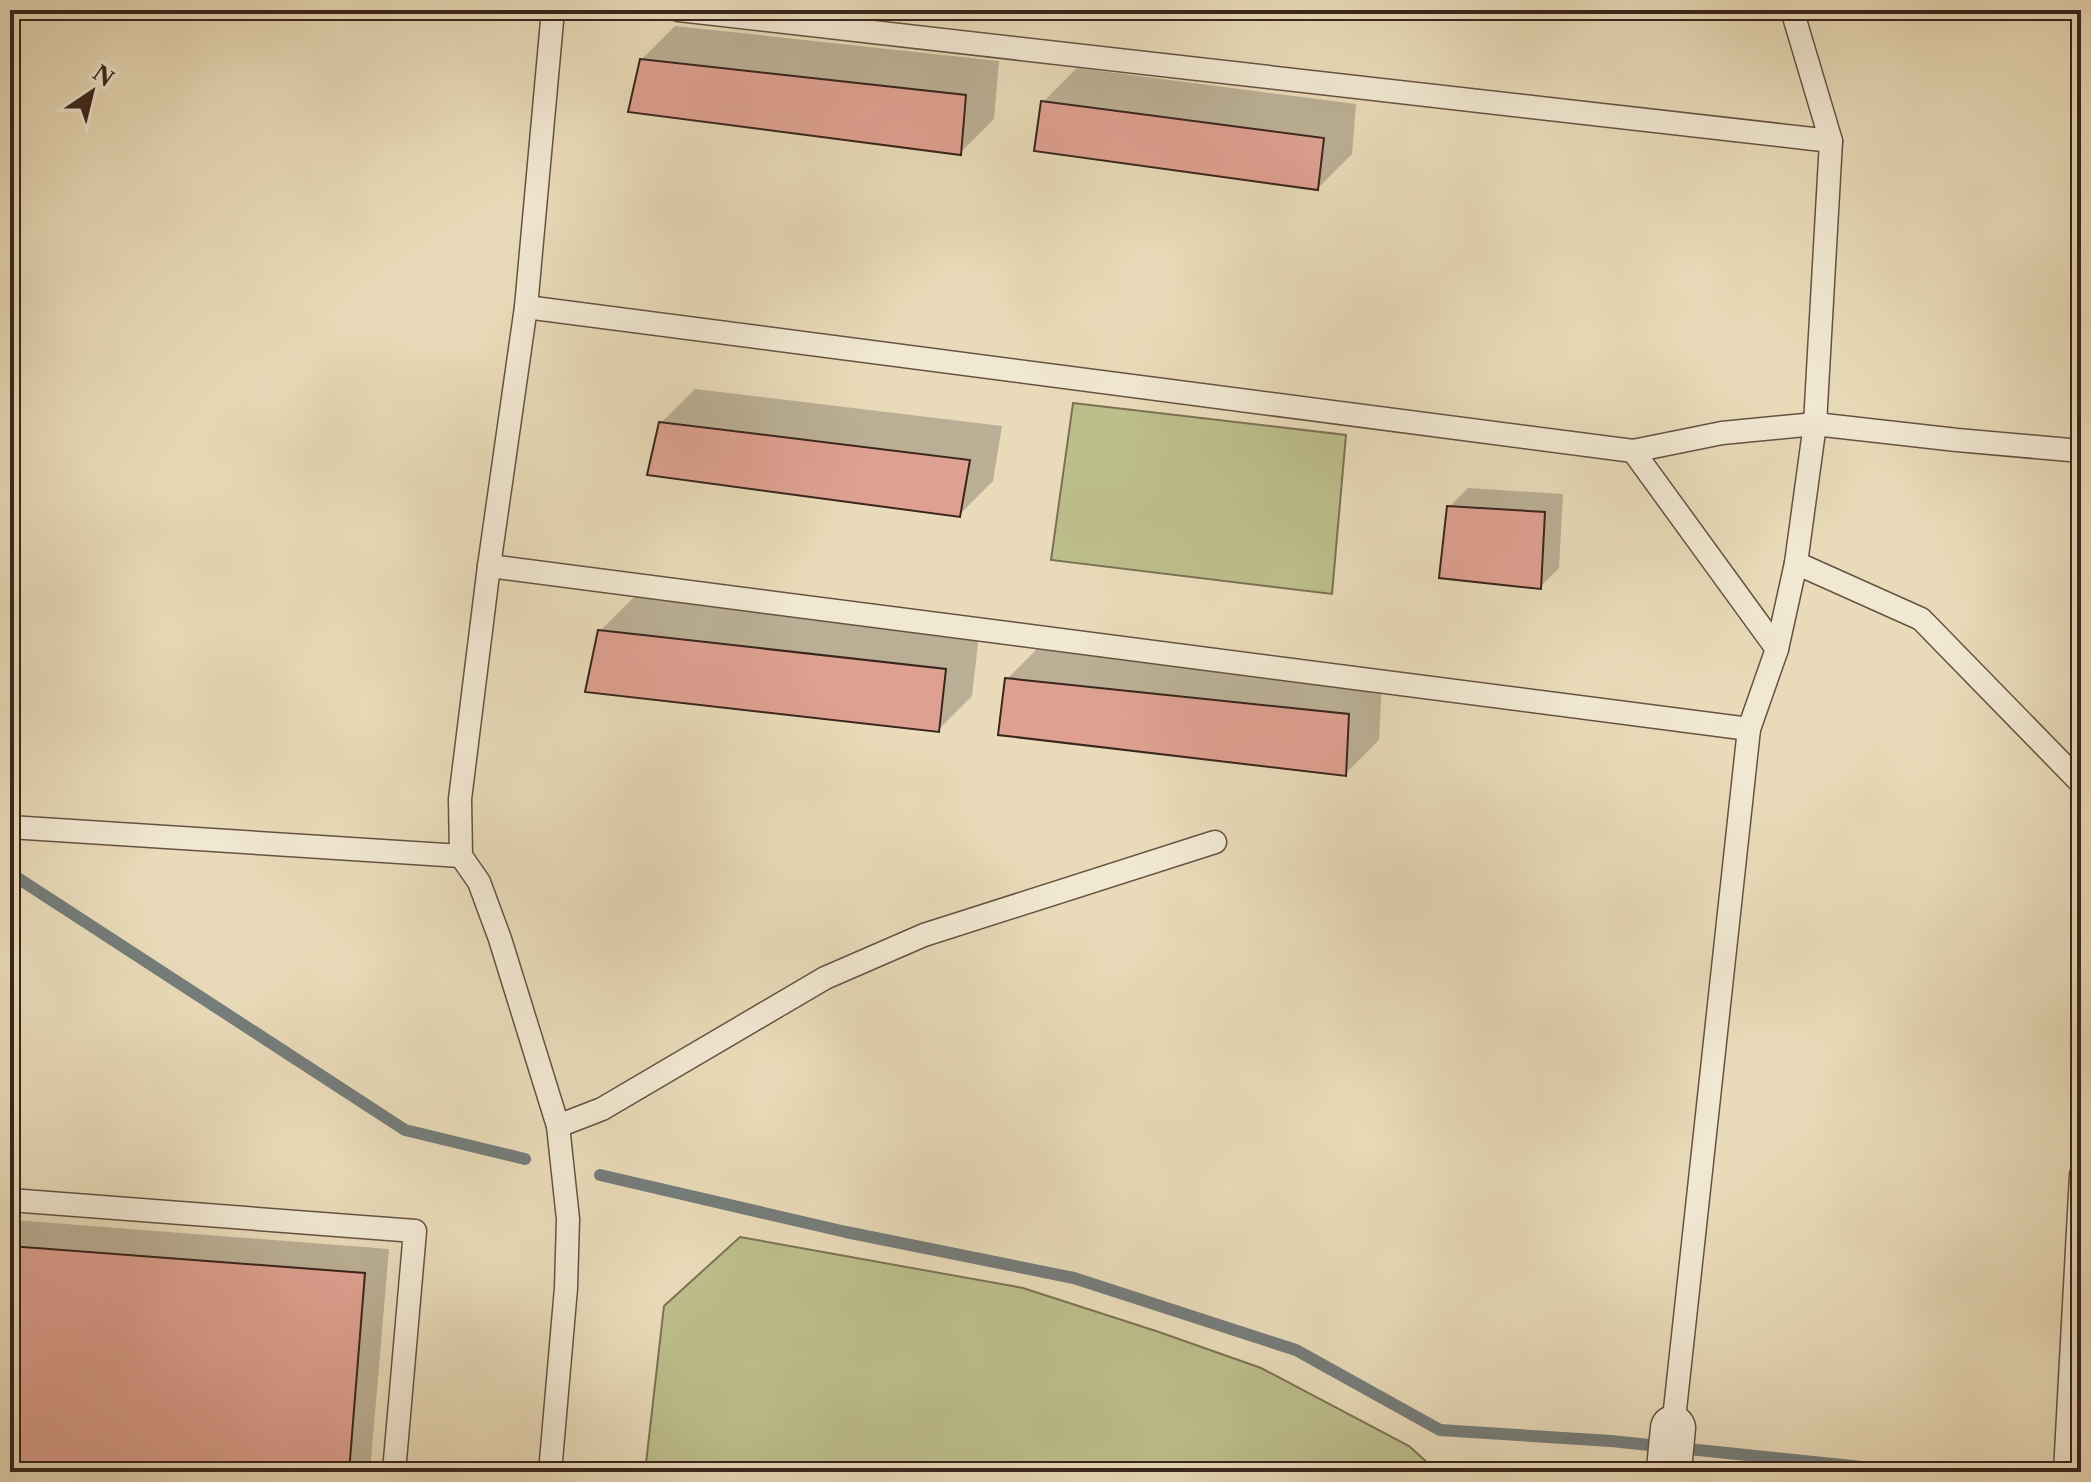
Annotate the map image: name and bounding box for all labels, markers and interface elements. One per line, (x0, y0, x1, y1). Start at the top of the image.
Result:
north arrow (52, 52, 132, 132)
text: N (88, 59, 119, 93)

